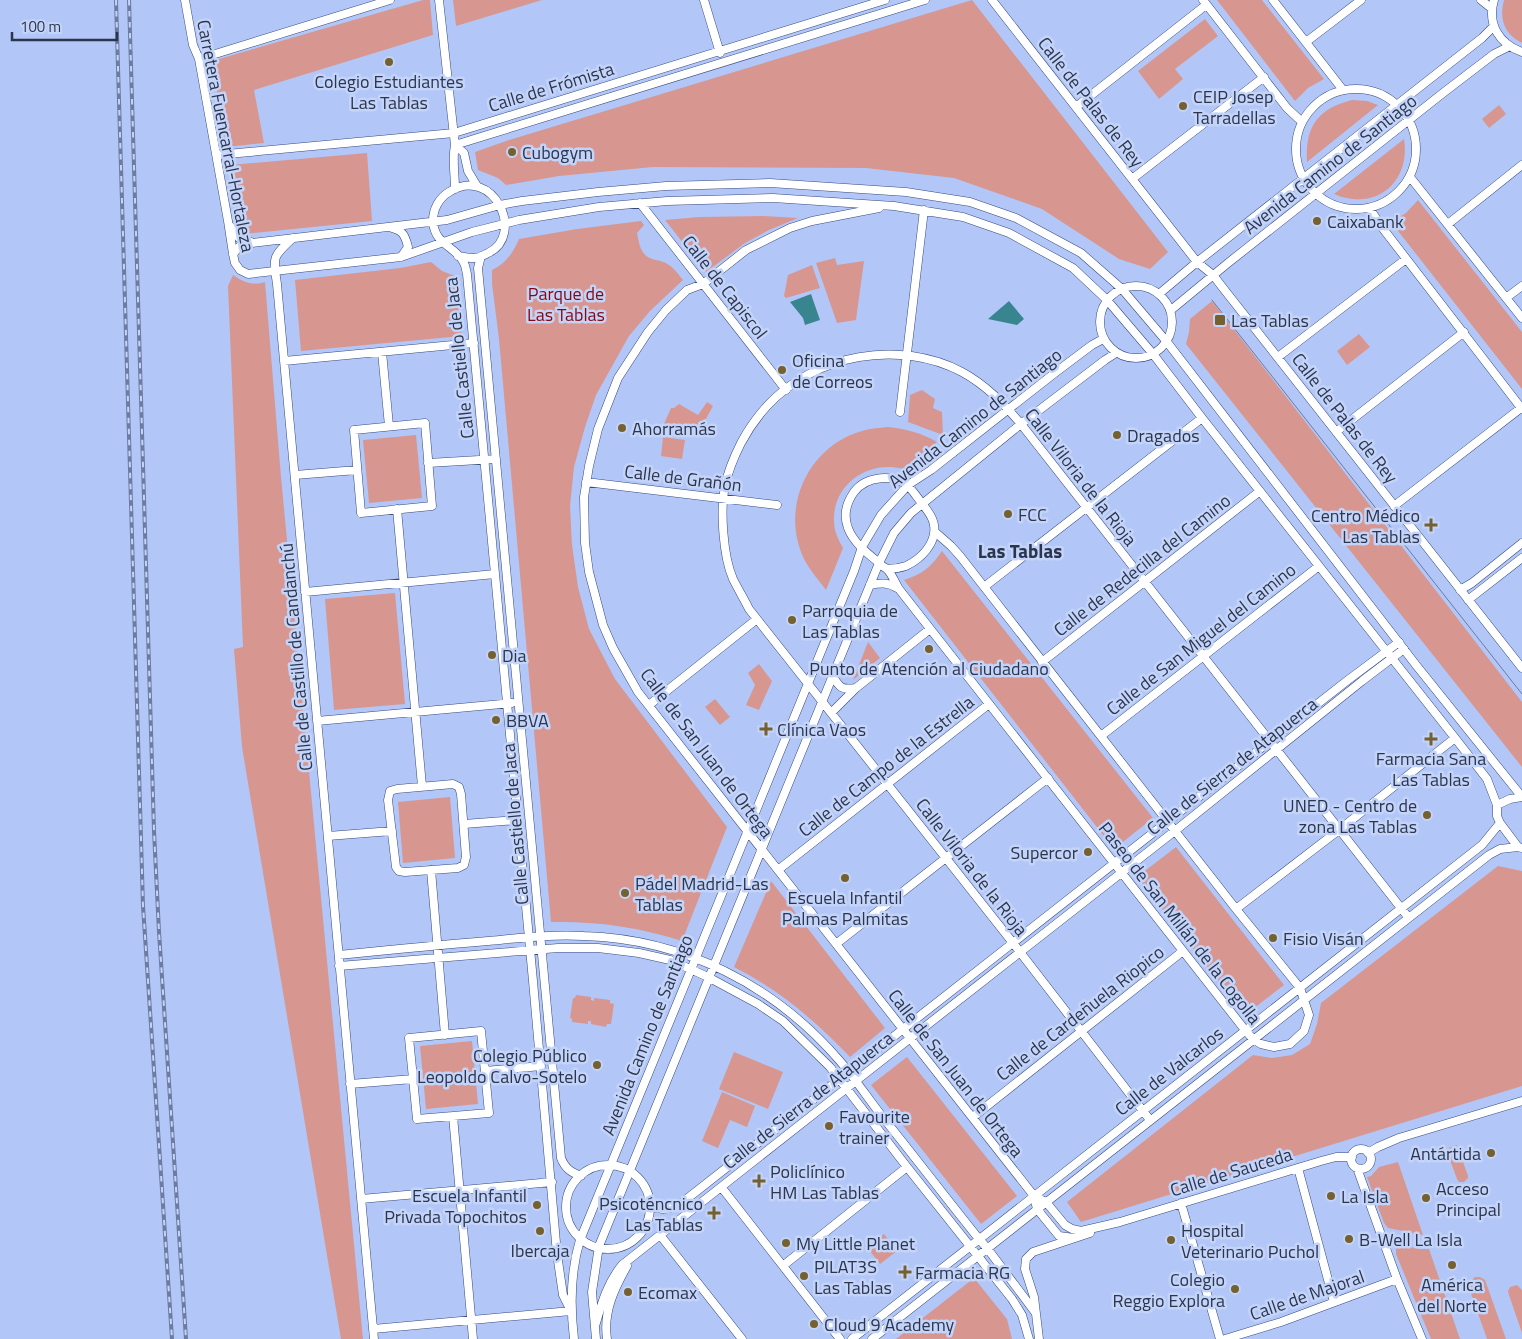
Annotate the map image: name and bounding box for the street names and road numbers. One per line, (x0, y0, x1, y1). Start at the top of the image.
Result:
street label: Carretera Fuencarral-Hortaleza (190, 18, 262, 254)
street label: Calle de Palas de Rey (1031, 31, 1151, 173)
street label: Calle de Frómista (485, 55, 617, 119)
street label: Avenida Camino de Santiago (1237, 87, 1423, 241)
street label: Calle de Capiscol (676, 230, 774, 344)
street label: Calle Castiello de Jaca (437, 276, 481, 440)
street label: Avenida Camino de Santiago (882, 341, 1068, 495)
street label: Calle de Palas de Rey (1285, 347, 1405, 489)
street label: Calle Viloria de la Rioja (1018, 402, 1144, 552)
street label: Calle de Grañón (623, 457, 743, 499)
street label: Calle de Redecilla del Camino (1048, 487, 1236, 643)
street label: Calle de Castillo de Candanchú (273, 542, 319, 772)
street label: Calle de San Miguel del Camino (1101, 556, 1301, 722)
street label: Calle de San Juan de Ortega (634, 662, 780, 844)
street label: Calle de Campo de la Estrella (792, 689, 980, 843)
street label: Calle de Sierra de Atapuerca (1141, 691, 1323, 841)
street label: Calle Castiello de Jaca (494, 742, 536, 906)
street label: Calle Viloria de la Rioja (909, 792, 1035, 942)
street label: Paseo de San Millán de la Cogolla (1092, 816, 1268, 1030)
street label: Avenida Camino de Santiago (594, 931, 700, 1139)
street label: Calle de Cardeñuela Riopico (990, 939, 1170, 1087)
street label: Calle de San Juan de Ortega (882, 983, 1030, 1163)
street label: Calle de Valcarlos (1109, 1020, 1229, 1122)
street label: Calle de Sierra de Atapuerca (717, 1025, 899, 1175)
street label: Calle de Sauceda (1167, 1141, 1295, 1203)
street label: Calle de Majoral (1246, 1263, 1368, 1327)

